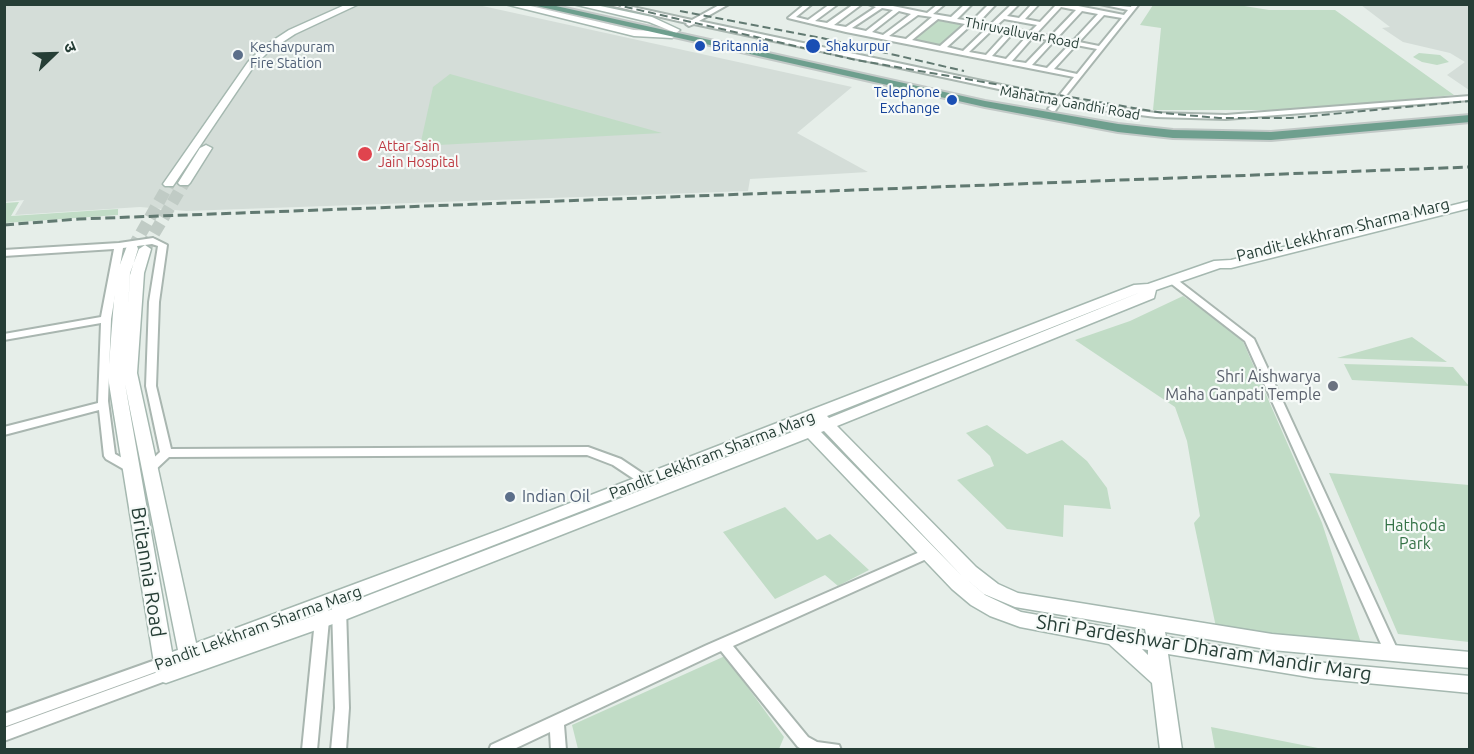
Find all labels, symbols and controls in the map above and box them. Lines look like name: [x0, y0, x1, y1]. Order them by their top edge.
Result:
street label: Thiruvalluvar Road: [963, 14, 1081, 52]
north arrow: [24, 24, 84, 84]
marker: Shakurpur: [804, 37, 822, 55]
place label: Britannia: [712, 38, 769, 54]
place label: Shakurpur: [826, 38, 890, 54]
text: उ: [60, 39, 81, 55]
place label: Keshavpuram Fire Station: [250, 39, 335, 72]
marker: Britannia: [693, 39, 707, 53]
marker: Keshavpuram Fire Station: [231, 48, 245, 62]
street label: Mahatma Gandhi Road: [999, 82, 1141, 124]
place label: Telephone Exchange: [874, 84, 940, 116]
marker: Telephone Exchange: [945, 93, 959, 107]
place label: Attar Sain Jain Hospital: [378, 138, 459, 170]
marker: Attar Sain Jain Hospital: [356, 145, 374, 163]
street label: Pandit Lekkhram Sharma Marg: [1234, 194, 1452, 266]
place label: Shri Aishwarya Maha Ganpati Temple: [1165, 367, 1321, 405]
marker: Shri Aishwarya Maha Ganpati Temple: [1326, 379, 1340, 393]
street label: Pandit Lekkhram Sharma Marg: [606, 407, 818, 503]
place label: Indian Oil: [522, 487, 590, 507]
marker: Indian Oil: [503, 490, 517, 504]
street label: Britannia Road: [126, 505, 170, 639]
park label: Hathoda Park: [1384, 516, 1446, 554]
street label: Pandit Lekkhram Sharma Marg: [152, 582, 364, 674]
street label: Shri Pardeshwar Dharam Mandir Marg: [1035, 610, 1373, 686]

